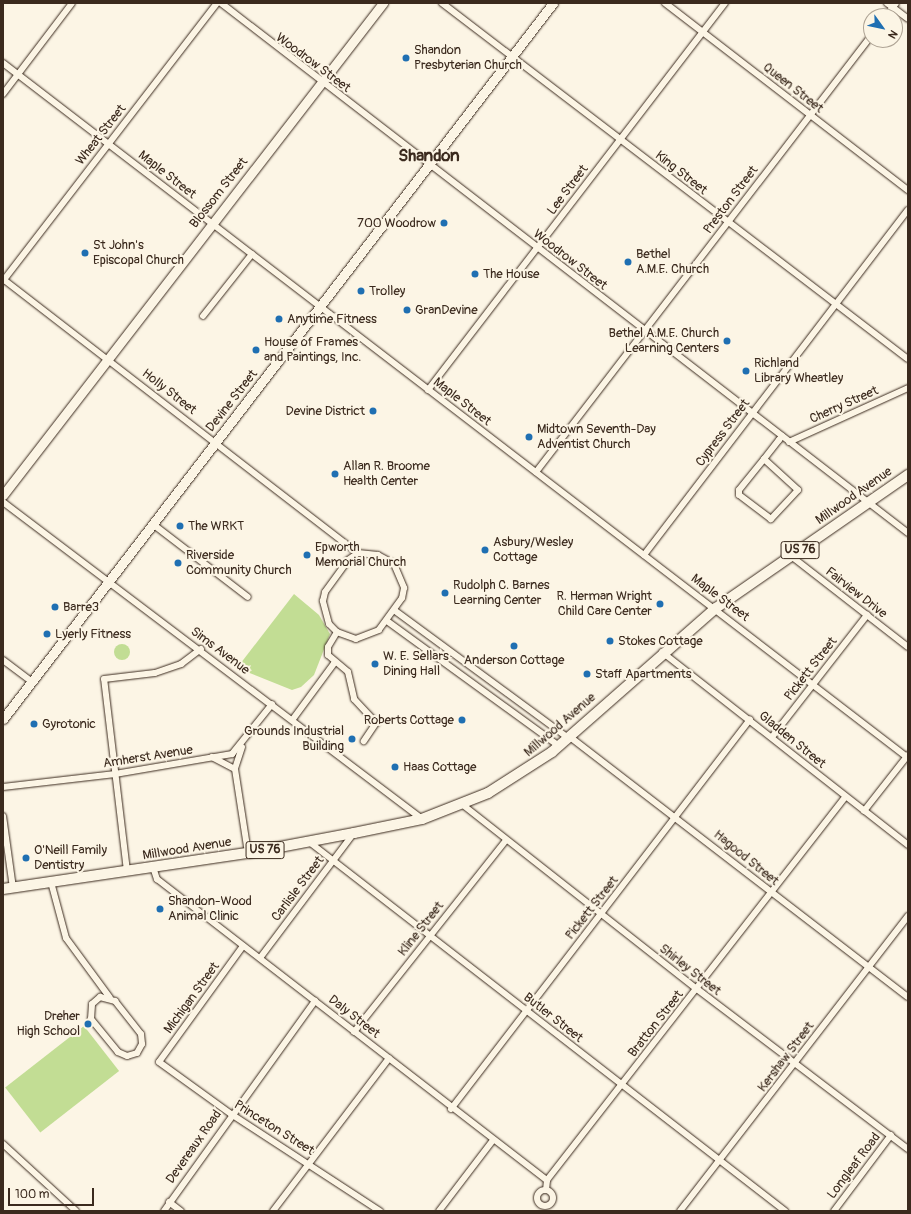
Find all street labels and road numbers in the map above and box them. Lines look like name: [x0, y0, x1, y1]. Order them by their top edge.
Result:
street label: Woodrow Street: [273, 30, 353, 96]
street label: Queen Street: [760, 60, 826, 116]
street label: Wheat Street: [73, 102, 129, 168]
street label: Maple Street: [135, 148, 199, 202]
street label: King Street: [652, 148, 710, 198]
street label: Blossom Street: [187, 155, 251, 231]
street label: Lee Street: [544, 162, 592, 218]
street label: Preston Street: [700, 163, 762, 237]
street label: Woodrow Street: [530, 226, 610, 294]
street label: Holly Street: [139, 366, 199, 418]
street label: Devine Street: [203, 367, 261, 435]
street label: Maple Street: [430, 375, 494, 429]
street label: Cherry Street: [807, 383, 881, 427]
street label: Cypress Street: [693, 396, 753, 470]
street label: Millwood Avenue: [813, 464, 895, 528]
road number: US 76: [780, 540, 820, 560]
street label: Fairview Drive: [822, 564, 890, 622]
street label: Maple Street: [688, 571, 752, 625]
street label: Sims Avenue: [188, 624, 252, 678]
street label: Pickett Street: [781, 634, 841, 704]
street label: Millwood Avenue: [521, 690, 599, 760]
street label: Gladden Street: [755, 708, 829, 772]
street label: Amherst Avenue: [102, 742, 194, 772]
street label: Hagood Street: [710, 827, 782, 889]
street label: Millwood Avenue: [141, 834, 233, 864]
road number: US 76: [245, 840, 285, 860]
street label: Carlisle Street: [268, 853, 328, 925]
street label: Pickett Street: [562, 873, 622, 943]
street label: Kline Street: [395, 899, 447, 959]
street label: Shirley Street: [656, 941, 724, 999]
street label: Michigan Street: [161, 959, 223, 1037]
street label: Bratton Street: [625, 988, 687, 1060]
street label: Butler Street: [520, 990, 586, 1046]
street label: Daly Street: [325, 992, 383, 1042]
street label: Kershaw Street: [755, 1019, 817, 1095]
street label: Princeton Street: [231, 1097, 317, 1159]
street label: Devereaux Road: [163, 1107, 225, 1187]
street label: Longleaf Road: [824, 1130, 884, 1202]

